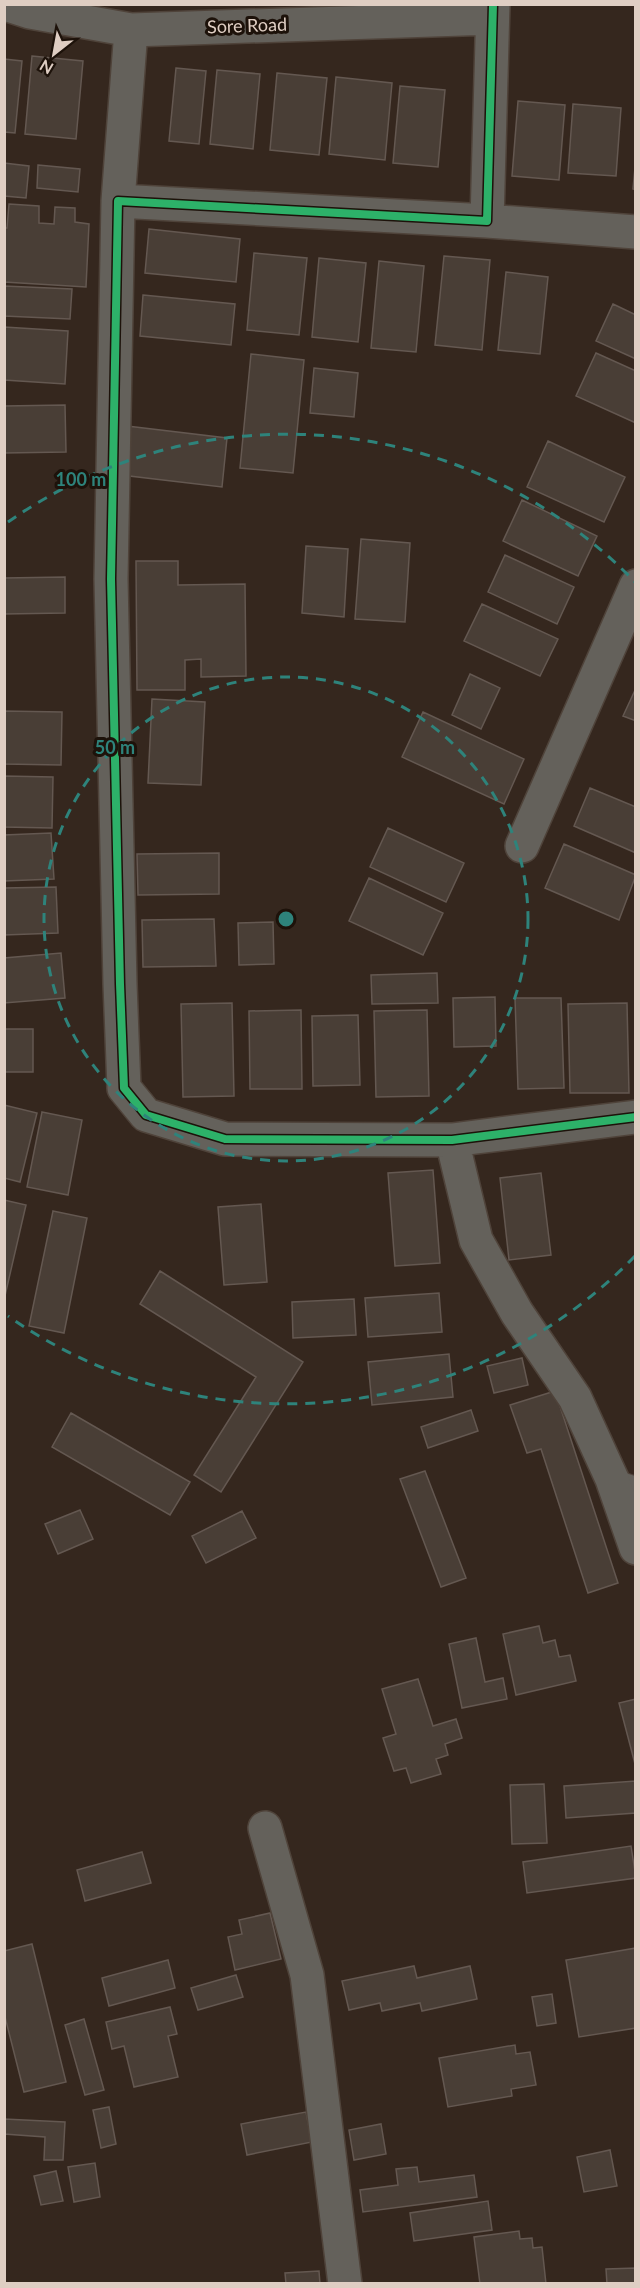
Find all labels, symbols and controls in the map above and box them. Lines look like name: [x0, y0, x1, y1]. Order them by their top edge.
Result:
street label: Sore Road: [207, 13, 287, 37]
north arrow: [24, 24, 84, 84]
text: N: [36, 56, 56, 79]
text: 100 m: [56, 468, 106, 490]
text: 50 m: [95, 736, 135, 758]
centre of rings: [276, 909, 296, 929]

